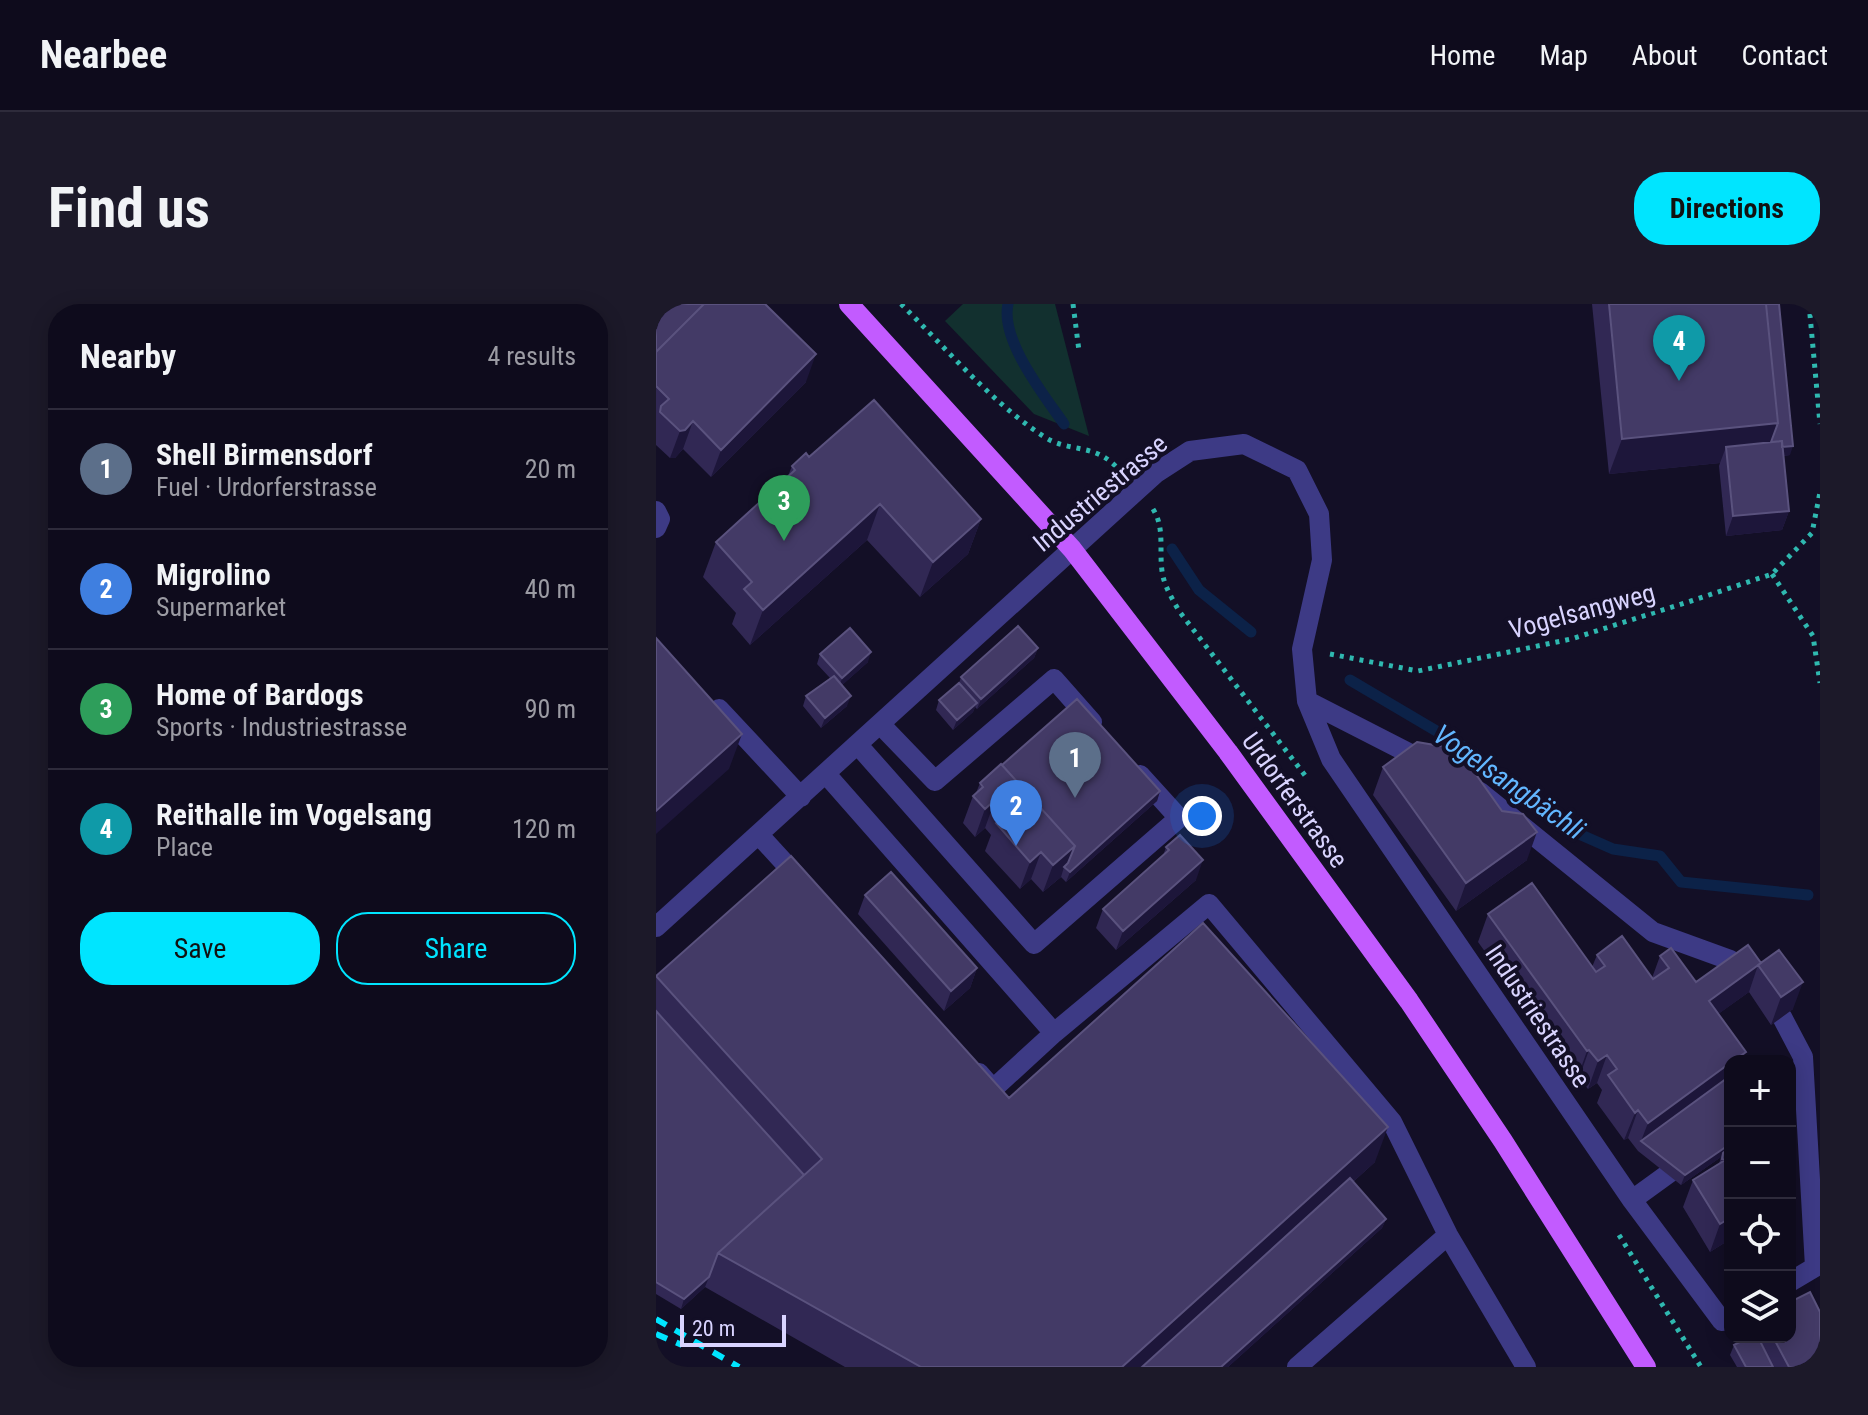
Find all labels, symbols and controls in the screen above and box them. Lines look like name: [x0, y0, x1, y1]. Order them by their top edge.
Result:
text: Nearbee: [40, 33, 167, 77]
text: Home: [1430, 39, 1495, 72]
text: Map: [1539, 39, 1588, 72]
text: About: [1632, 39, 1698, 72]
text: Contact: [1742, 39, 1828, 72]
button: Directions: [1634, 172, 1820, 245]
text: Find us: [48, 175, 210, 241]
pin: 4: [1653, 315, 1705, 381]
text: Nearby: [80, 336, 176, 376]
text: 4 results: [487, 341, 576, 371]
street label: Industriestrasse: [1027, 428, 1173, 558]
text: Shell Birmensdorf: [156, 437, 373, 472]
text: 1: [99, 454, 113, 484]
text: 20 m: [525, 454, 576, 484]
text: Fuel · Urdorferstrasse: [156, 472, 377, 502]
pin: 3: [758, 475, 810, 541]
text: Migrolino: [156, 557, 271, 592]
text: 2: [99, 574, 113, 604]
text: 40 m: [525, 574, 576, 604]
street label: Vogelsangweg: [1506, 577, 1658, 645]
text: Supermarket: [156, 592, 286, 622]
text: Home of Bardogs: [156, 677, 364, 712]
text: 3: [99, 694, 113, 724]
text: 90 m: [525, 694, 576, 724]
text: Sports · Industriestrasse: [156, 712, 407, 742]
water label: Vogelsangbächli: [1427, 718, 1592, 847]
street label: Urdorferstrasse: [1236, 727, 1354, 873]
pin: 1: [1049, 732, 1101, 798]
pin: 2: [990, 780, 1042, 846]
your location: [1182, 796, 1222, 836]
text: Reithalle im Vogelsang: [156, 797, 432, 832]
text: 4: [99, 814, 113, 844]
text: 120 m: [512, 814, 576, 844]
text: Place: [156, 832, 213, 862]
button: Save: [80, 912, 320, 985]
button: Share: [336, 912, 576, 985]
street label: Industriestrasse: [1479, 939, 1597, 1093]
map controls: [1724, 1055, 1796, 1343]
button: +: [1724, 1055, 1796, 1127]
button: −: [1724, 1127, 1796, 1199]
button: locate: [1724, 1199, 1796, 1271]
button: layers: [1724, 1271, 1796, 1343]
scale bar: [680, 1311, 786, 1347]
text: 20 m: [692, 1316, 735, 1341]

